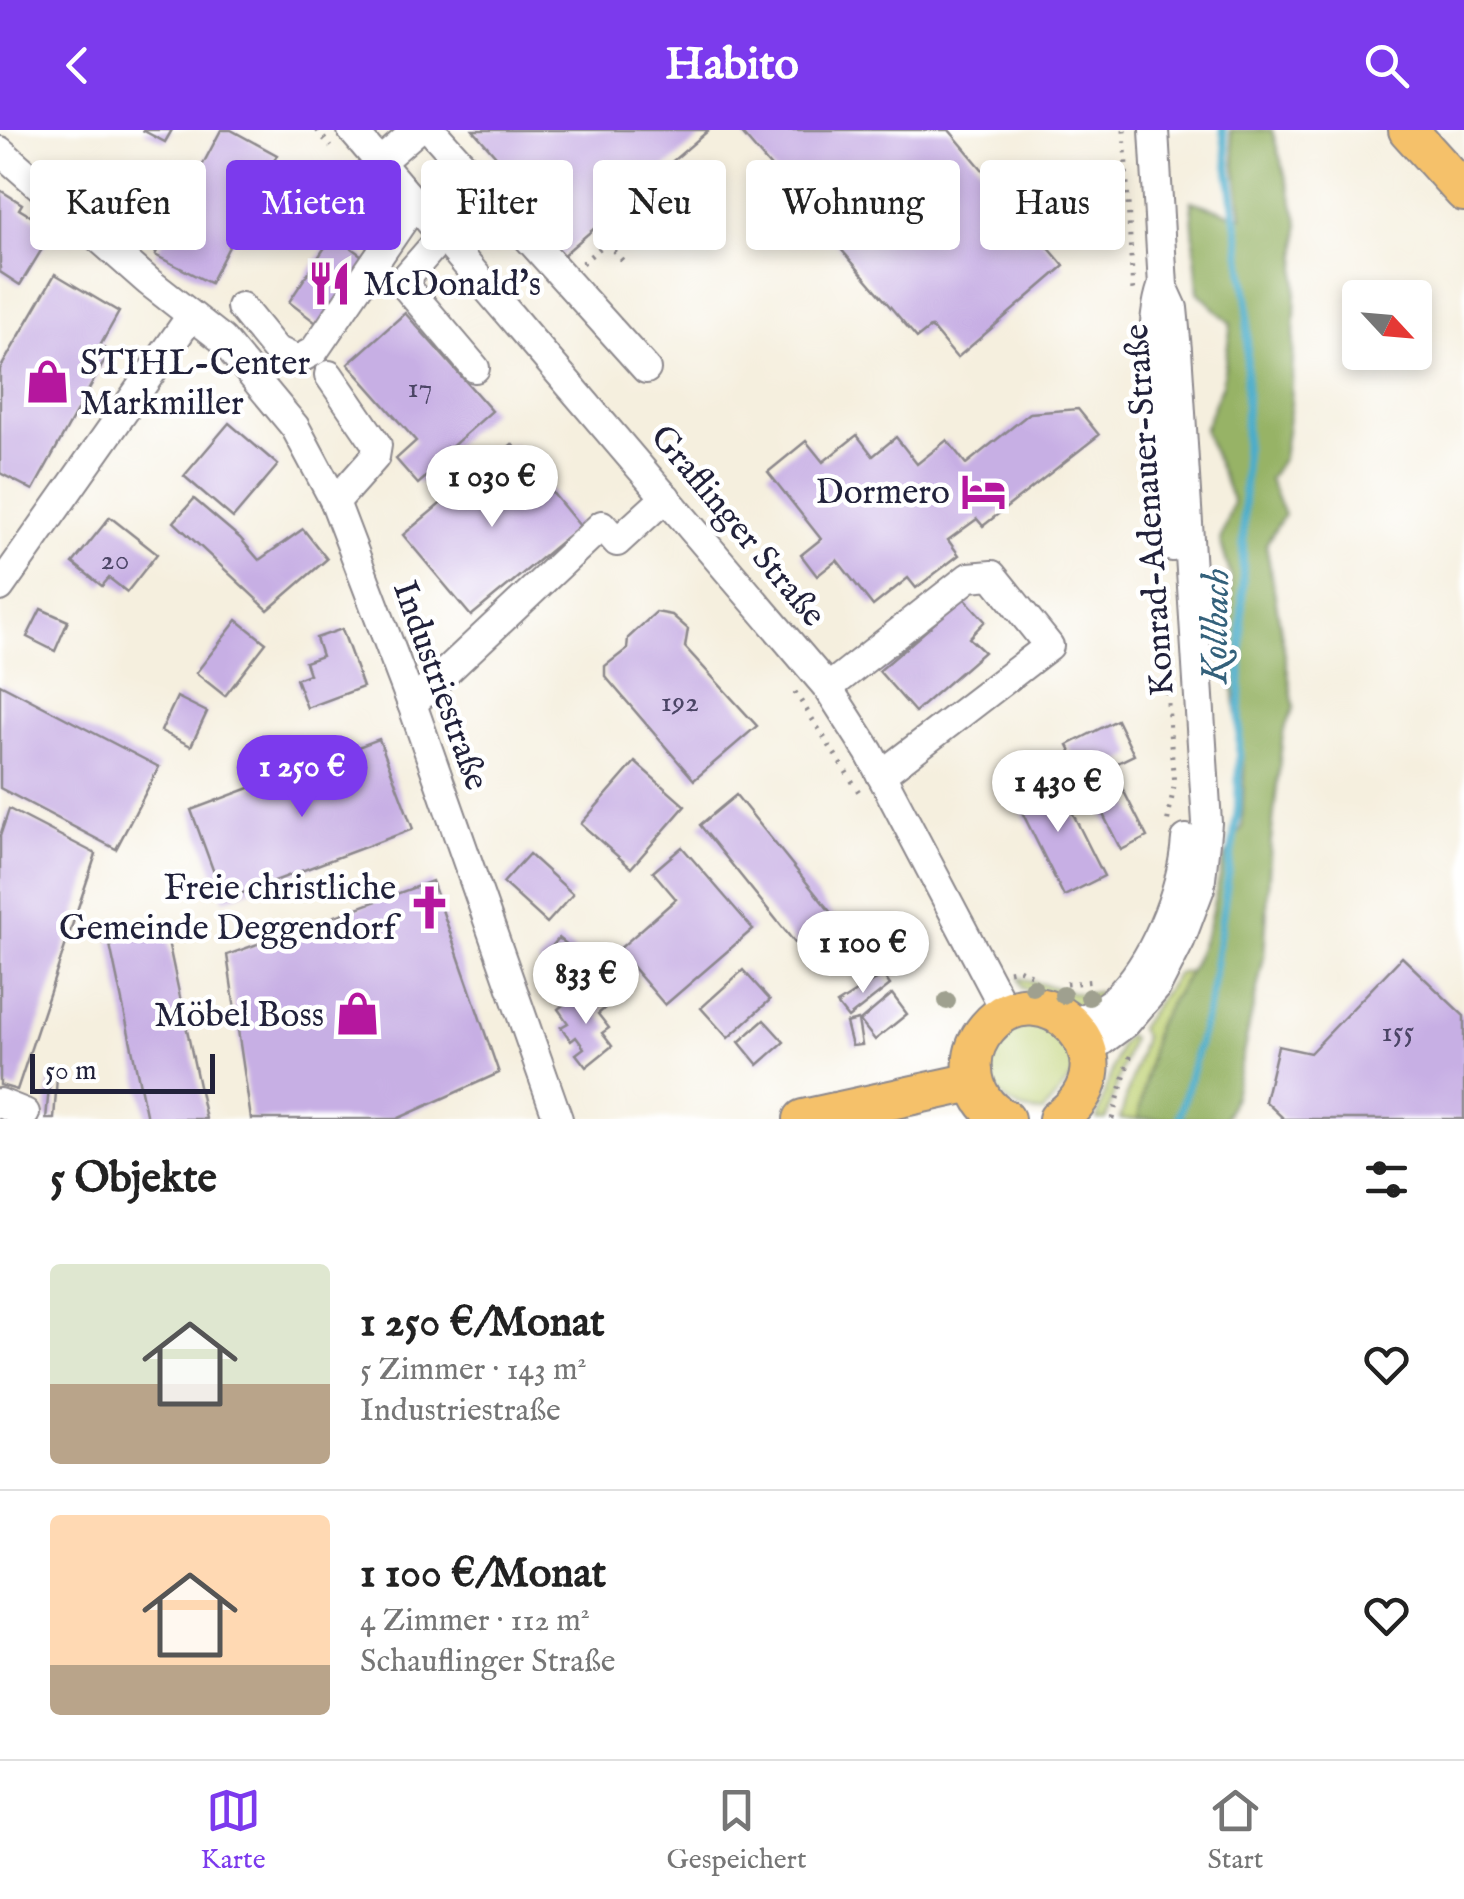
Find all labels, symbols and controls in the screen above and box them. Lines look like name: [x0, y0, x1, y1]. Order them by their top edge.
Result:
text: Habito: [665, 37, 799, 94]
icon: back: [50, 38, 105, 93]
icon: search: [1359, 38, 1414, 93]
chip: Kaufen: [30, 160, 206, 250]
chip: Mieten: [226, 160, 401, 250]
chip: Filter: [421, 160, 573, 250]
chip: Neu: [593, 160, 726, 250]
chip: Wohnung: [746, 160, 960, 250]
chip: Haus: [980, 160, 1125, 250]
restaurant icon: McDonald's: [306, 259, 354, 307]
place label: McDonald's: [363, 263, 541, 308]
north arrow: [1342, 280, 1432, 370]
map controls: [1342, 280, 1432, 370]
street label: Konrad-Adenauer-Straße: [1115, 322, 1186, 697]
place label: STIHL-Center Markmiller: [80, 342, 310, 427]
shop icon: STIHL-Center Markmiller: [23, 358, 71, 406]
house number: 17: [407, 370, 433, 408]
street label: Graflinger Straße: [639, 416, 835, 637]
pin: 1 030 €: [400, 445, 584, 530]
text: 1 030 €: [448, 457, 536, 498]
hotel icon: Dormero: [959, 467, 1007, 515]
place label: Dormero: [816, 471, 950, 516]
house number: 20: [101, 542, 129, 580]
water label: Kollbach: [1192, 568, 1242, 686]
street label: Industriestraße: [381, 575, 498, 797]
house number: 192: [661, 684, 699, 722]
pin: 1 250 €: [210, 735, 394, 820]
text: 1 250 €: [259, 747, 345, 788]
pin: 1 430 €: [966, 750, 1150, 835]
text: 1 430 €: [1014, 762, 1102, 803]
place label: Freie christliche Gemeinde Deggendorf: [59, 867, 401, 952]
church icon: Freie christliche Gemeinde Deggendorf: [405, 883, 453, 931]
pin: 1 100 €: [771, 911, 955, 996]
text: 1 100 €: [819, 923, 907, 964]
pin: 833 €: [516, 942, 656, 1027]
text: 833 €: [555, 954, 617, 995]
shop icon: Möbel Boss: [333, 990, 381, 1038]
place label: Möbel Boss: [154, 994, 324, 1039]
house number: 155: [1382, 1014, 1415, 1052]
scale bar: [30, 1049, 215, 1094]
text: 50 m: [45, 1054, 97, 1089]
icon: filters: [1359, 1152, 1414, 1207]
text: 5 Objekte: [50, 1153, 217, 1206]
text: 1 250 €/Monat: [360, 1297, 605, 1350]
icon: home: [130, 1304, 250, 1424]
icon: heart: [1359, 1337, 1414, 1392]
text: 5 Zimmer · 143 m²: [360, 1350, 587, 1391]
text: Industriestraße: [360, 1391, 561, 1432]
text: 1 100 €/Monat: [360, 1548, 606, 1601]
icon: home: [130, 1555, 250, 1675]
icon: heart: [1359, 1588, 1414, 1643]
text: 4 Zimmer · 112 m²: [360, 1601, 590, 1642]
text: Schauflinger Straße: [360, 1642, 615, 1683]
tab: Karte: [200, 1783, 266, 1878]
tab: Gespeichert: [667, 1783, 807, 1878]
tab: Start: [1208, 1783, 1263, 1878]

